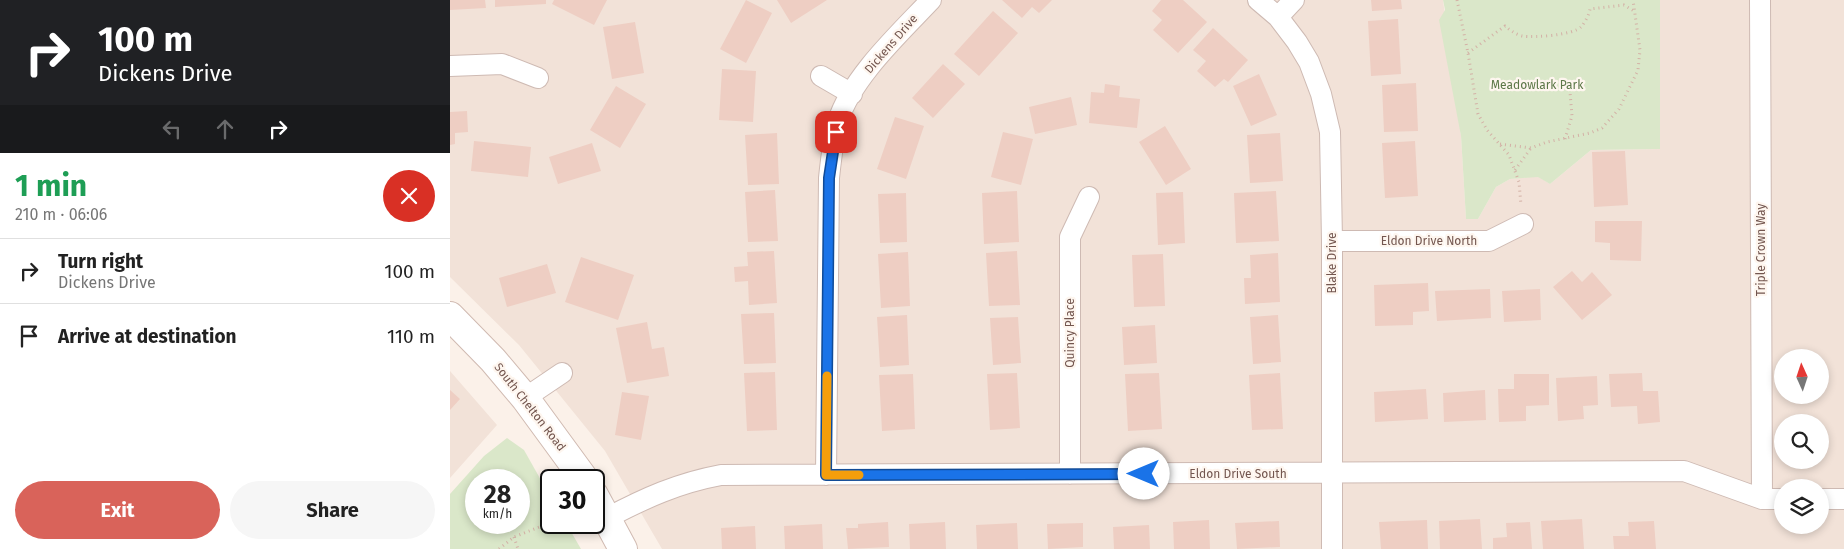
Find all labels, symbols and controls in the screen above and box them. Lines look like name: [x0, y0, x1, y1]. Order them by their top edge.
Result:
street label: Dickens Drive: [862, 12, 920, 76]
text: 100 m: [98, 18, 193, 60]
icon: right: [15, 20, 80, 85]
text: Dickens Drive: [98, 60, 233, 87]
park label: Meadowlark Park: [1491, 78, 1584, 92]
pin: [815, 111, 857, 153]
icon: left: [158, 115, 186, 143]
icon: ahead: [211, 115, 239, 143]
icon: right: [264, 115, 292, 143]
icon: arrive: [822, 118, 850, 146]
text: 1 min: [15, 168, 87, 204]
button: close: [383, 170, 435, 222]
street label: Triple Crown Way: [1754, 204, 1768, 296]
text: 210 m · 06:06: [15, 205, 107, 224]
street label: Blake Drive: [1325, 232, 1339, 294]
street label: Eldon Drive North: [1381, 234, 1477, 248]
text: Turn right: [58, 250, 143, 273]
icon: right: [15, 257, 43, 285]
text: 100 m: [384, 260, 435, 283]
text: Dickens Drive: [58, 273, 156, 292]
street label: Quincy Place: [1063, 298, 1077, 368]
icon: arrive: [15, 322, 43, 350]
text: Arrive at destination: [58, 325, 237, 348]
text: 110 m: [387, 325, 435, 348]
north arrow: [1774, 349, 1829, 404]
map controls: [1774, 349, 1829, 534]
street label: South Chelton Road: [491, 360, 569, 454]
button: search: [1774, 414, 1829, 469]
position arrow: [1117, 447, 1169, 499]
street label: Eldon Drive South: [1189, 467, 1287, 481]
speed limit sign: 30: [540, 469, 605, 534]
button: layers: [1774, 479, 1829, 534]
text: 28: [484, 480, 511, 510]
button: Exit: [15, 481, 220, 539]
button: Share: [230, 481, 435, 539]
text: km/h: [483, 507, 512, 521]

